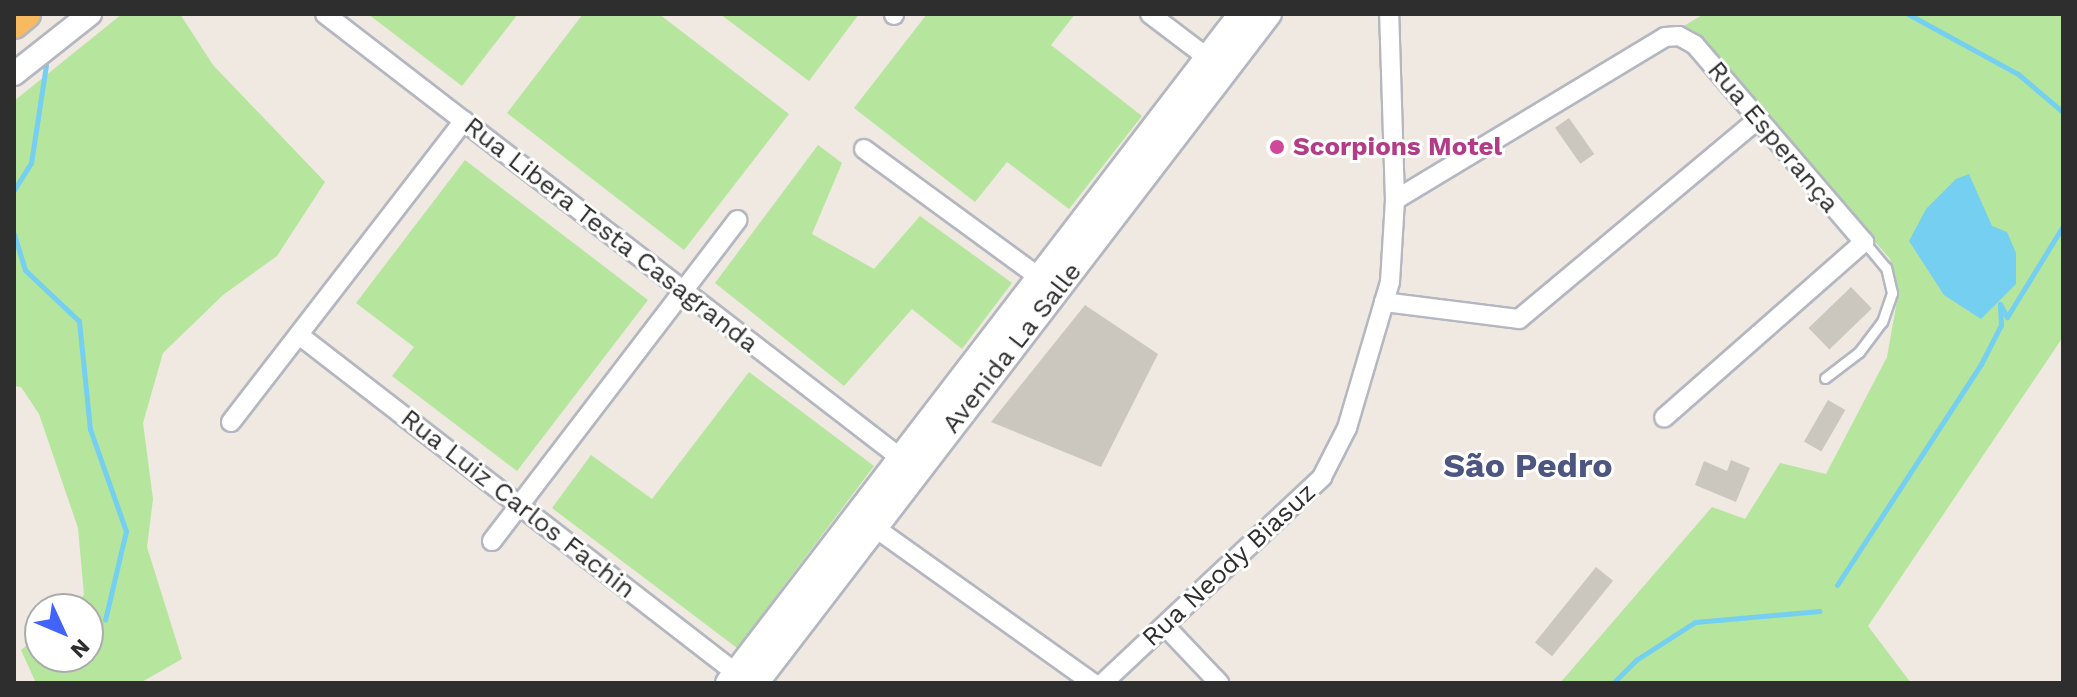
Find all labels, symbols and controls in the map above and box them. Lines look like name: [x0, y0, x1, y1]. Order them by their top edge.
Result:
street label: Rua Esperança: [1700, 55, 1846, 219]
street label: Rua Libera Testa Casagranda: [457, 110, 765, 360]
place label: Scorpions Motel: [1293, 131, 1502, 163]
marker: Scorpions Motel: [1268, 138, 1286, 156]
street label: Avenida La Salle: [935, 256, 1089, 440]
street label: Rua Luiz Carlos Fachin: [394, 402, 642, 606]
district label: São Pedro: [1443, 446, 1613, 486]
street label: Rua Neody Biasuz: [1135, 476, 1323, 654]
north arrow: [24, 593, 104, 673]
text: N: [66, 634, 95, 663]

